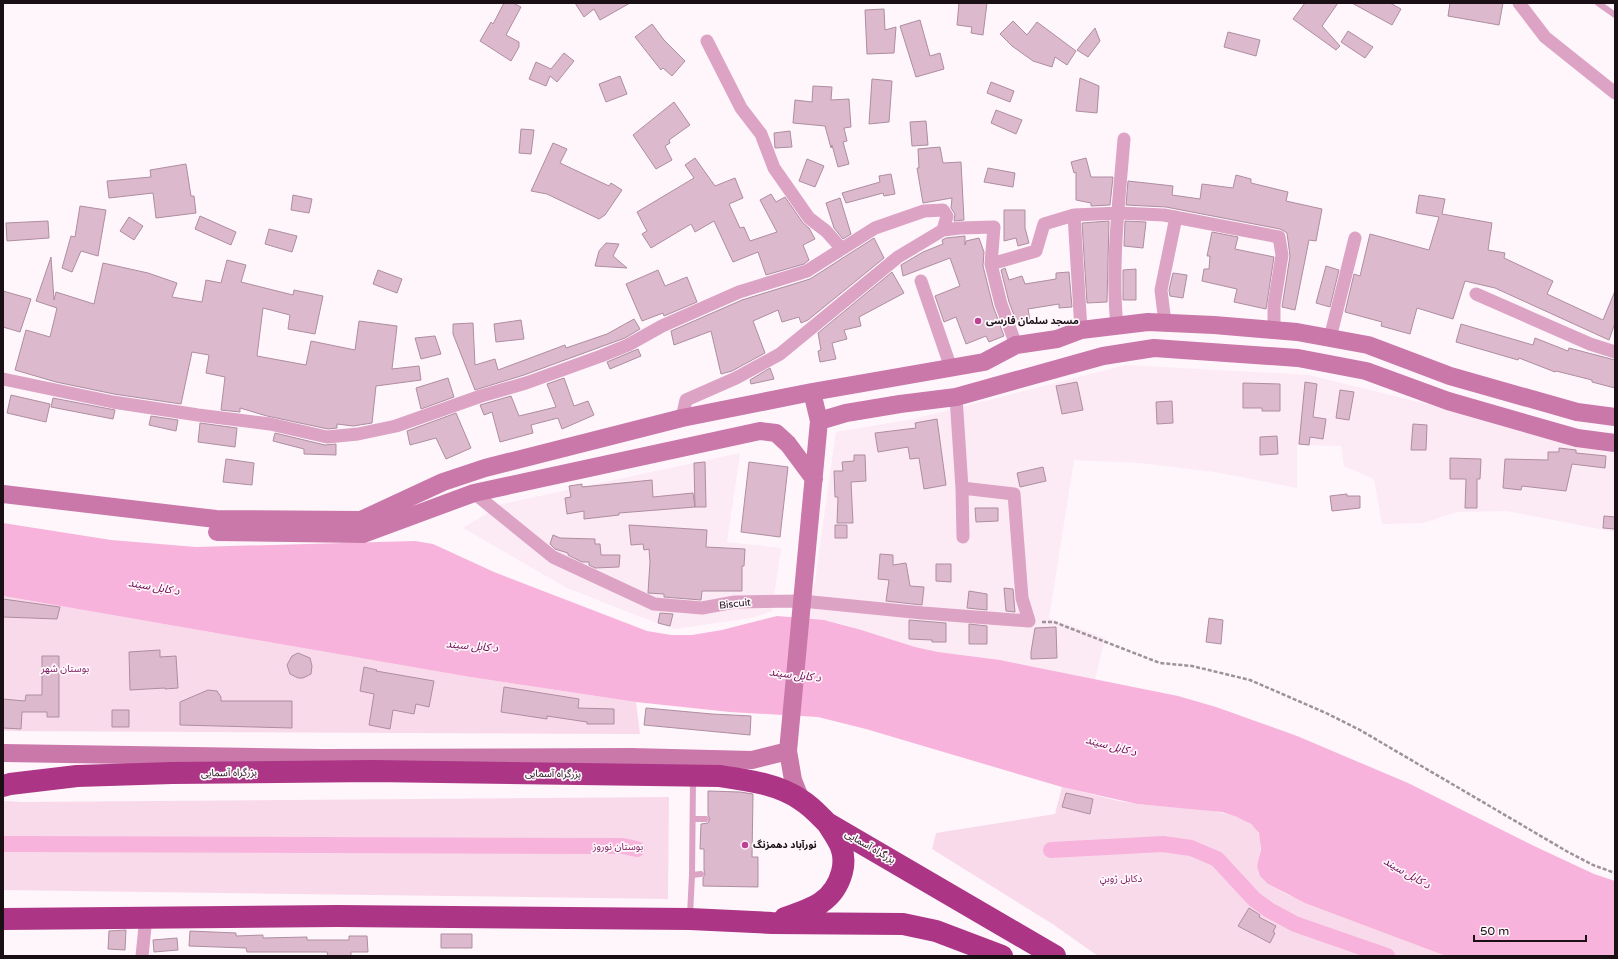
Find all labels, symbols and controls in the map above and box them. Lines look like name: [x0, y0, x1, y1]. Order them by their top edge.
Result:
place label: مسجد سلمان فارسی: [986, 315, 1079, 327]
marker: مسجد سلمان فارسی: [973, 316, 983, 326]
water label: د کابل سيند: [127, 576, 181, 598]
street label: Biscuit: [719, 596, 752, 612]
water label: د کابل سيند: [446, 637, 499, 655]
park label: بوستان شهر: [40, 663, 89, 675]
water label: د کابل سيند: [768, 665, 822, 685]
water label: د کابل سيند: [1084, 733, 1139, 759]
street label: بزرگراه آسمایی: [201, 767, 257, 779]
street label: بزرگراه آسمایی: [525, 768, 581, 780]
street label: بزرگراه آسمایی: [843, 828, 898, 866]
place label: نورآباد دهمزنگ: [753, 839, 817, 851]
marker: نورآباد دهمزنگ: [740, 840, 750, 850]
park label: بوستان نوروز: [592, 841, 644, 853]
water label: د کابل سيند: [1381, 854, 1433, 892]
park label: دکابل ژوبڼ: [1100, 873, 1142, 886]
scale bar: [1474, 917, 1586, 943]
text: 50 m: [1480, 924, 1509, 938]

